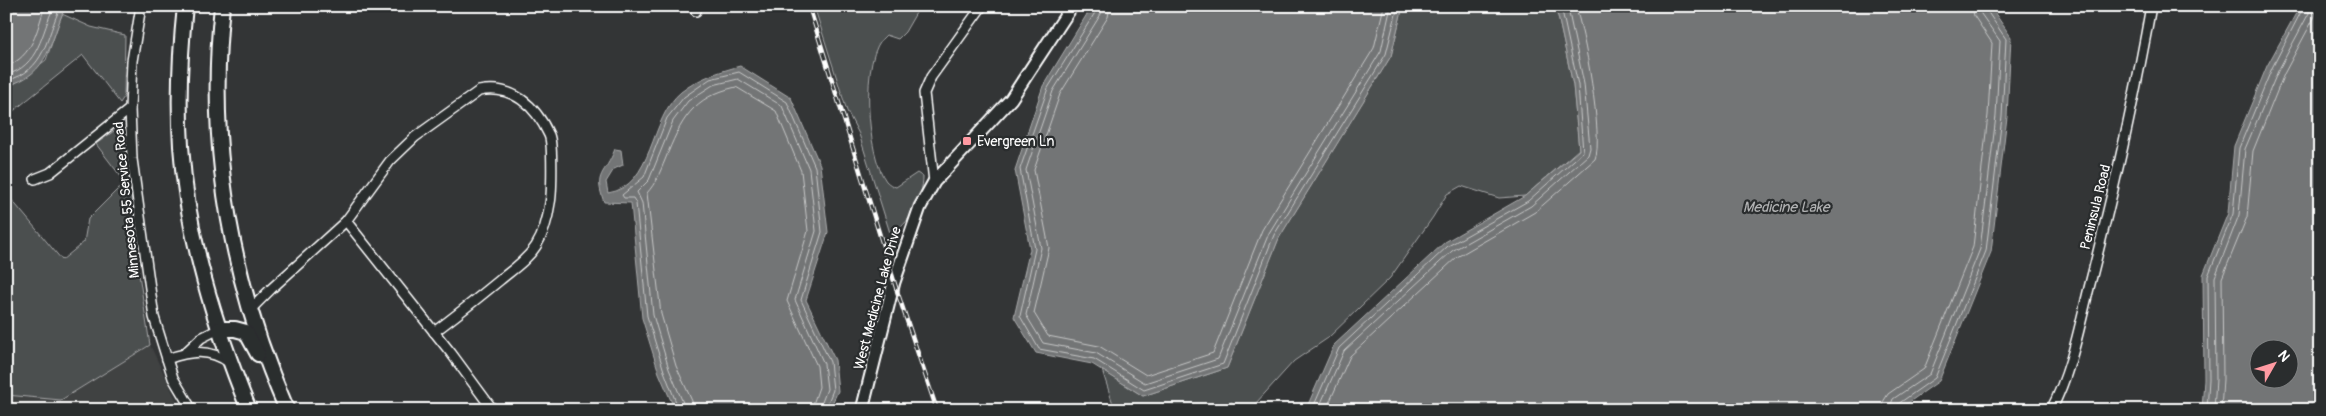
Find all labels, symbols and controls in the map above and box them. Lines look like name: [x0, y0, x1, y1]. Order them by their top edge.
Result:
street label: Minnesota 55 Service Road: [110, 121, 143, 279]
place label: Evergreen Ln: [977, 133, 1055, 150]
marker: Evergreen Ln: [961, 135, 973, 147]
street label: Peninsula Road: [2077, 163, 2114, 251]
water label: Medicine Lake: [1743, 198, 1831, 217]
street label: West Medicine Lake Drive: [850, 225, 905, 372]
north arrow: [2248, 338, 2298, 388]
text: N: [2274, 347, 2293, 365]

